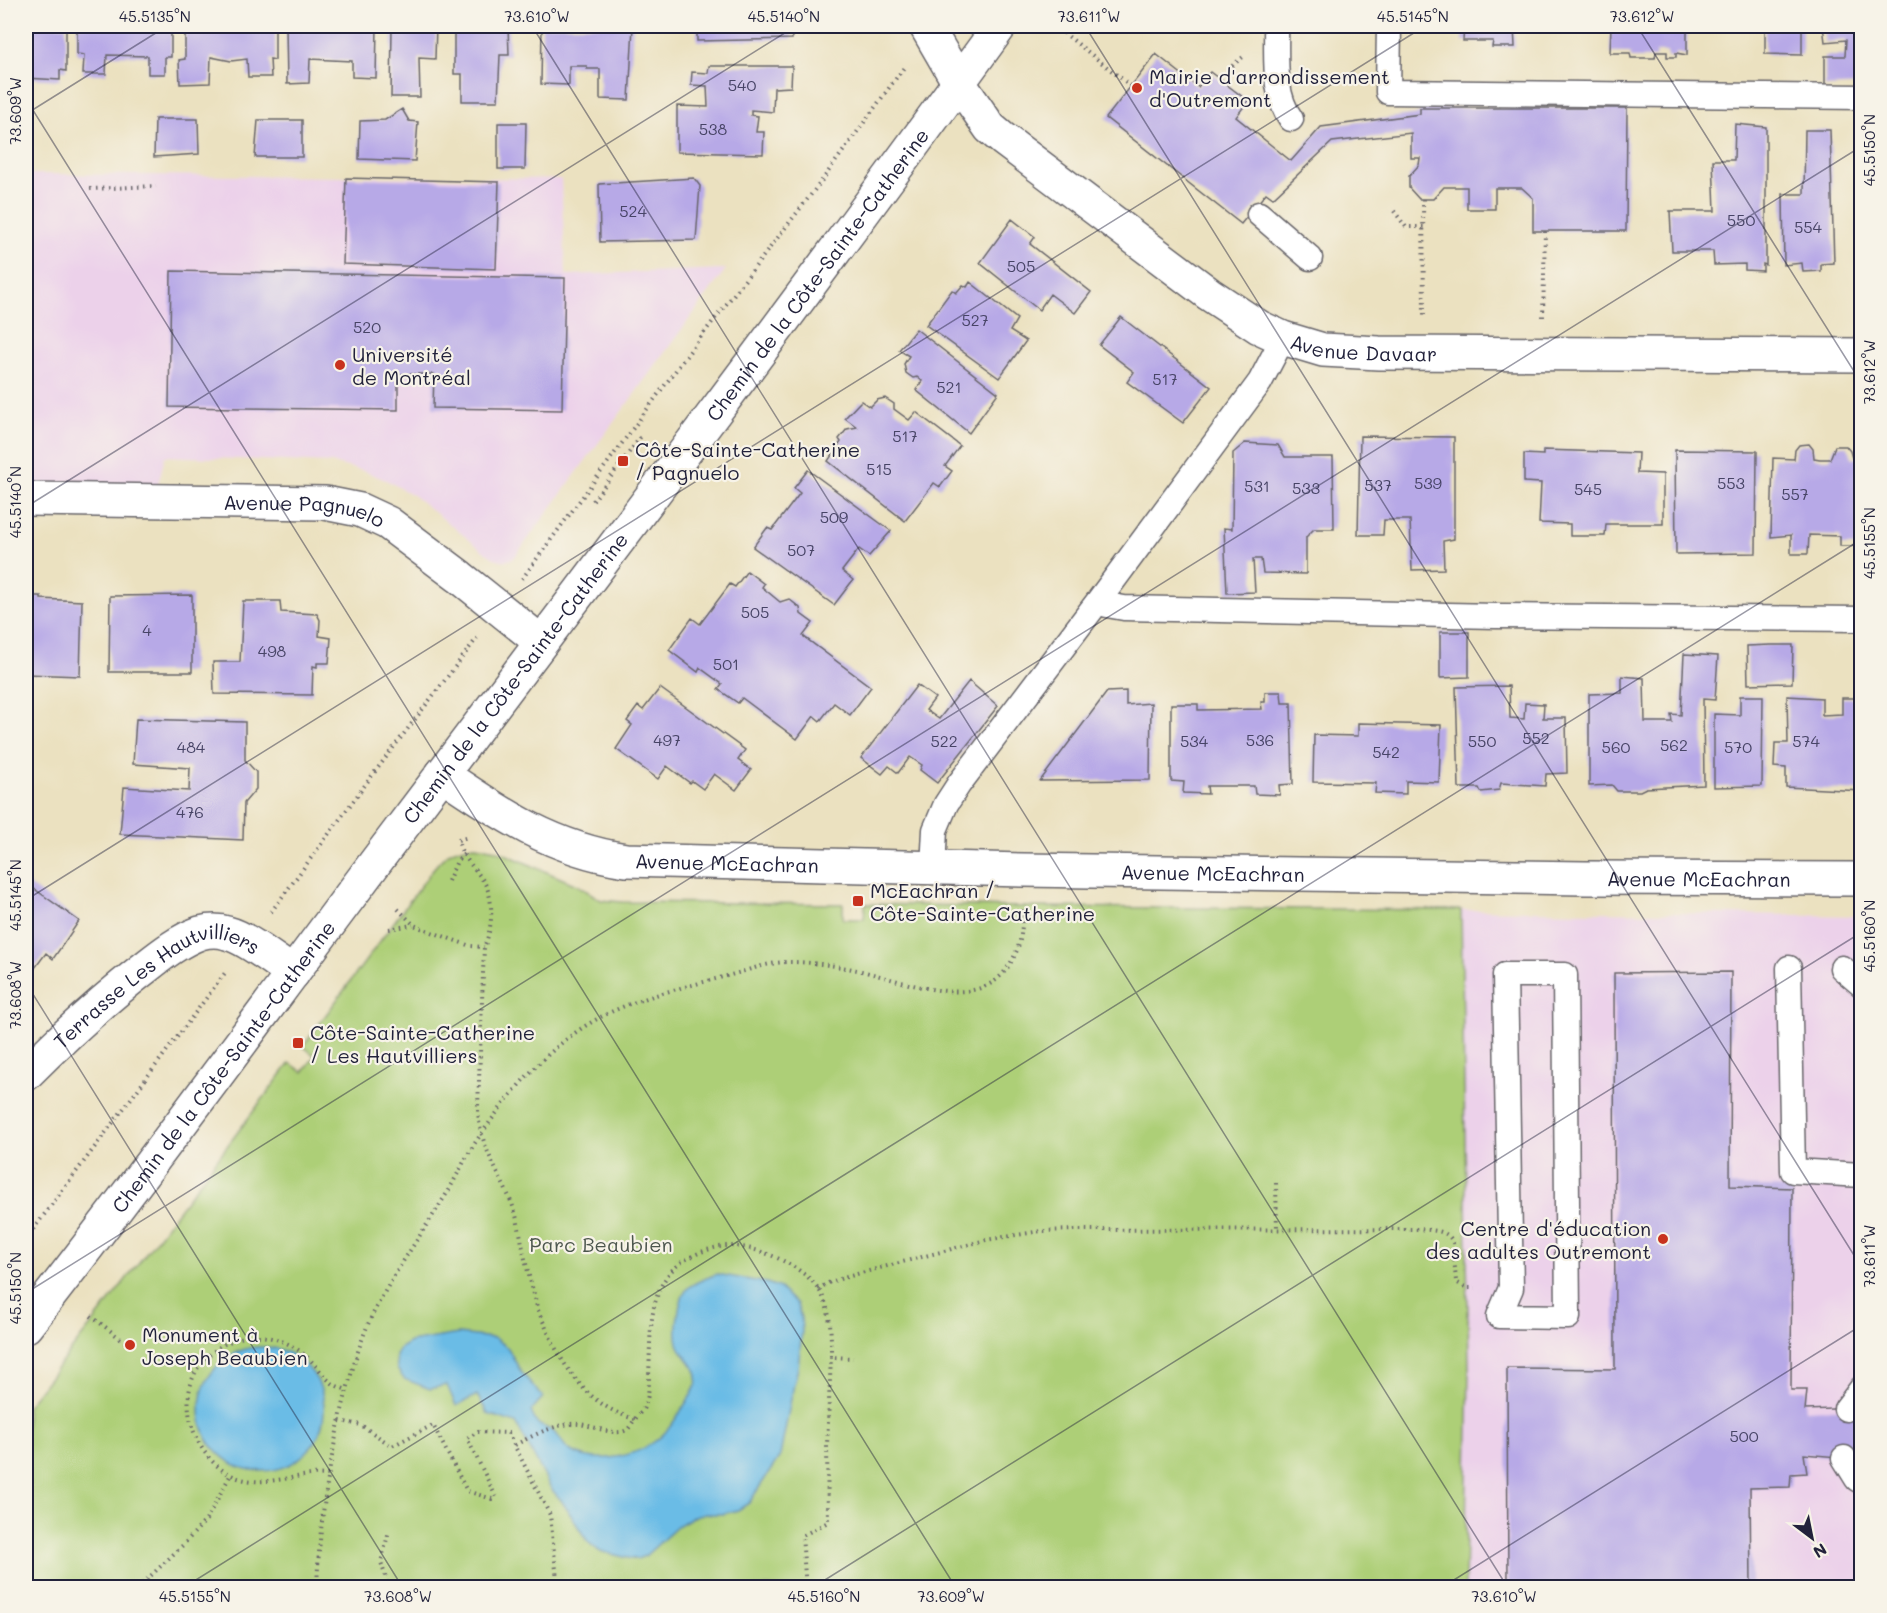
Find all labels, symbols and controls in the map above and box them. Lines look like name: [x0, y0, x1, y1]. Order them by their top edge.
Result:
text: 45.5135°N: [119, 6, 191, 26]
text: 73.610°W: [504, 6, 570, 26]
text: 45.5140°N: [748, 6, 820, 26]
text: 73.611°W: [1058, 6, 1121, 26]
text: 45.5145°N: [1377, 6, 1449, 26]
text: 73.612°W: [1610, 6, 1674, 26]
place label: Mairie d'arrondissement d'Outremont: [1149, 63, 1390, 112]
house number: 540: [728, 74, 756, 95]
text: 73.609°W: [5, 77, 25, 145]
marker: Mairie d'arrondissement d'Outremont: [1130, 81, 1144, 95]
text: 45.5150°N: [1859, 114, 1879, 186]
house number: 538: [699, 118, 728, 139]
street label: Chemin de la Côte-Sainte-Catherine: [700, 123, 934, 426]
house number: 524: [619, 200, 647, 221]
house number: 550: [1727, 209, 1755, 230]
house number: 554: [1794, 216, 1823, 237]
house number: 505: [1007, 255, 1035, 276]
house number: 527: [961, 309, 989, 330]
house number: 520: [353, 316, 381, 337]
street label: Avenue Davaar: [1287, 328, 1437, 366]
text: 73.612°W: [1859, 340, 1879, 404]
place label: Université de Montréal: [352, 341, 471, 390]
marker: Université de Montréal: [333, 358, 347, 372]
house number: 517: [1152, 368, 1178, 389]
house number: 521: [936, 376, 962, 397]
house number: 517: [892, 425, 918, 446]
place label: Côte-Sainte-Catherine / Pagnuelo: [635, 436, 860, 485]
marker: Côte-Sainte-Catherine / Pagnuelo: [616, 454, 630, 468]
house number: 515: [866, 458, 892, 479]
text: 45.5140°N: [5, 466, 25, 538]
house number: 539: [1414, 472, 1442, 493]
house number: 553: [1717, 472, 1745, 493]
house number: 537: [1364, 474, 1392, 495]
house number: 531: [1244, 475, 1270, 496]
house number: 533: [1292, 477, 1320, 498]
house number: 545: [1574, 478, 1602, 499]
house number: 557: [1781, 483, 1809, 504]
street label: Avenue Pagnuelo: [223, 489, 389, 533]
house number: 509: [820, 506, 848, 527]
text: 45.5155°N: [1859, 507, 1879, 579]
street label: Chemin de la Côte-Sainte-Catherine: [397, 527, 633, 828]
house number: 507: [787, 539, 815, 560]
house number: 505: [741, 601, 769, 622]
house number: 4: [142, 619, 152, 640]
house number: 498: [258, 640, 287, 661]
house number: 501: [713, 653, 739, 674]
house number: 552: [1522, 727, 1550, 748]
house number: 497: [653, 729, 681, 750]
house number: 536: [1246, 729, 1274, 750]
house number: 522: [930, 730, 958, 751]
house number: 534: [1180, 730, 1209, 751]
house number: 550: [1468, 730, 1496, 751]
house number: 574: [1792, 730, 1820, 751]
house number: 562: [1660, 734, 1688, 755]
house number: 484: [177, 736, 206, 757]
house number: 560: [1602, 736, 1631, 757]
house number: 570: [1724, 736, 1752, 757]
house number: 542: [1372, 741, 1400, 762]
house number: 476: [176, 801, 204, 822]
street label: Avenue McEachran: [635, 847, 819, 878]
street label: Avenue McEachran: [1121, 858, 1305, 887]
text: 45.5145°N: [5, 859, 25, 931]
street label: Avenue McEachran: [1607, 865, 1791, 892]
place label: McEachran / Côte-Sainte-Catherine: [870, 877, 1095, 926]
marker: McEachran / Côte-Sainte-Catherine: [851, 894, 865, 908]
text: 45.5160°N: [1859, 900, 1879, 972]
street label: Chemin de la Côte-Sainte-Catherine: [106, 915, 341, 1218]
street label: Terrasse Les Hautvilliers: [47, 918, 265, 1054]
text: 73.608°W: [5, 961, 25, 1029]
place label: Côte-Sainte-Catherine / Les Hautvilliers: [310, 1019, 535, 1068]
marker: Côte-Sainte-Catherine / Les Hautvilliers: [291, 1036, 305, 1050]
place label: Centre d'éducation des adultes Outremont: [1426, 1215, 1651, 1264]
text: 73.611°W: [1859, 1225, 1879, 1288]
park label: Parc Beaubien: [529, 1231, 673, 1257]
marker: Centre d'éducation des adultes Outremont: [1656, 1232, 1670, 1246]
text: 45.5150°N: [5, 1252, 25, 1324]
place label: Monument à Joseph Beaubien: [142, 1321, 307, 1370]
marker: Monument à Joseph Beaubien: [123, 1338, 137, 1352]
house number: 500: [1729, 1425, 1759, 1446]
north arrow: [1782, 1508, 1842, 1568]
text: N: [1809, 1539, 1831, 1563]
text: 45.5155°N: [159, 1586, 231, 1606]
text: 73.608°W: [364, 1586, 432, 1606]
text: 45.5160°N: [788, 1586, 860, 1606]
text: 73.609°W: [917, 1586, 985, 1606]
text: 73.610°W: [1471, 1586, 1537, 1606]

